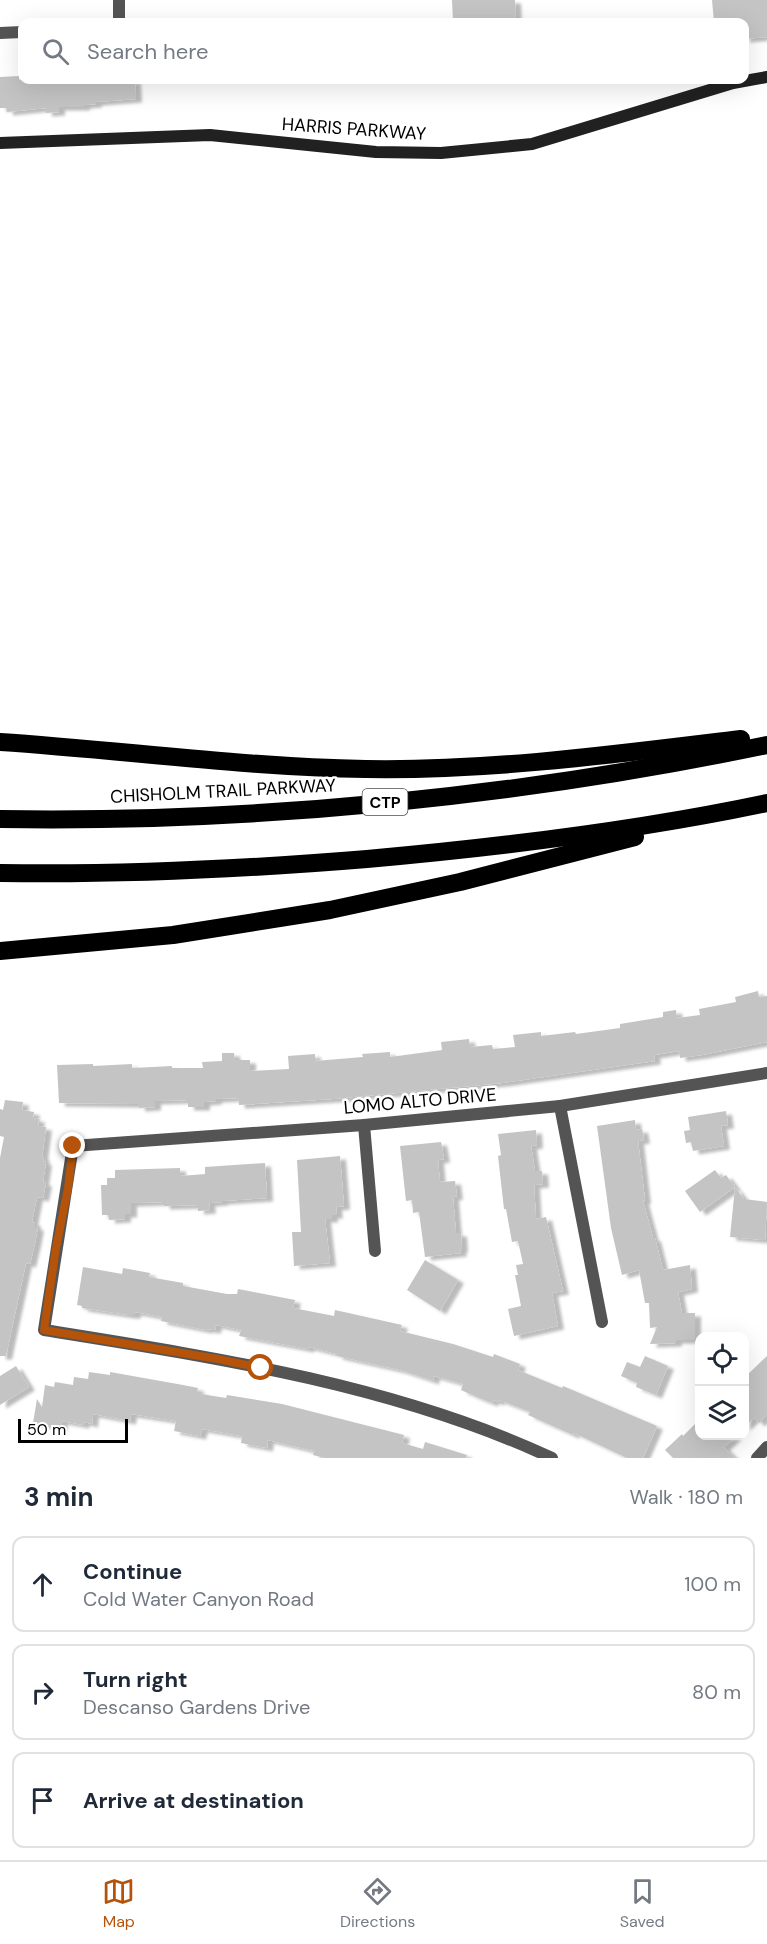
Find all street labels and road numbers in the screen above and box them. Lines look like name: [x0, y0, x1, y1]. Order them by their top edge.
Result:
street label: HARRIS PARKWAY: [281, 112, 427, 146]
street label: CHISHOLM TRAIL PARKWAY: [110, 773, 337, 809]
road number: CTP: [362, 789, 408, 815]
street label: LOMO ALTO DRIVE: [343, 1082, 497, 1120]

